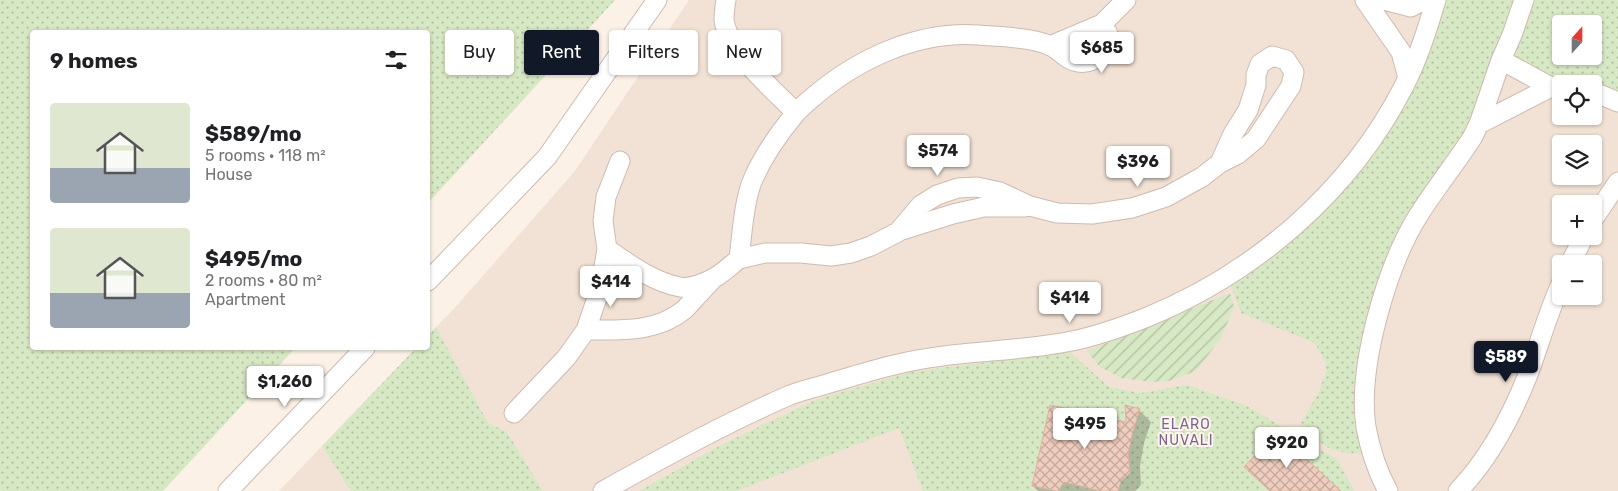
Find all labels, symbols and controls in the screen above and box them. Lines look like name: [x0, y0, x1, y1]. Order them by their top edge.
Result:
north arrow: [1552, 15, 1602, 65]
map controls: [1552, 15, 1602, 305]
chip: Buy: [445, 30, 514, 75]
chip: Rent: [524, 30, 599, 75]
chip: Filters: [609, 30, 698, 75]
chip: New: [708, 30, 781, 75]
pin: $685: [1072, 32, 1132, 74]
text: $685: [1081, 38, 1123, 57]
icon: filters: [382, 46, 410, 74]
text: 9 homes: [50, 48, 138, 73]
button: locate: [1552, 75, 1602, 125]
text: $589/mo: [205, 121, 301, 146]
icon: home: [90, 123, 150, 183]
pin: $574: [908, 134, 968, 177]
button: layers: [1552, 135, 1602, 185]
text: $574: [918, 141, 958, 160]
text: 5 rooms · 118 m²: [205, 146, 326, 165]
pin: $396: [1108, 146, 1168, 188]
text: $396: [1117, 152, 1159, 171]
text: House: [205, 165, 252, 184]
button: +: [1552, 195, 1602, 245]
text: $495/mo: [205, 246, 302, 271]
icon: home: [90, 248, 150, 308]
button: −: [1552, 255, 1602, 305]
pin: $414: [581, 266, 641, 308]
text: 2 rooms · 80 m²: [205, 271, 322, 290]
text: $414: [591, 272, 631, 291]
pin: $414: [1040, 282, 1100, 324]
text: $414: [1050, 288, 1090, 307]
text: Apartment: [205, 290, 285, 309]
pin: $589: [1476, 340, 1536, 383]
text: $589: [1485, 347, 1527, 366]
pin: $1,260: [244, 366, 326, 408]
text: $1,260: [258, 372, 312, 391]
pin: $495: [1055, 408, 1115, 450]
text: $495: [1064, 414, 1106, 433]
district label: ELARO NUVALI: [1158, 416, 1214, 449]
pin: $920: [1257, 426, 1317, 469]
text: $920: [1266, 433, 1308, 452]

